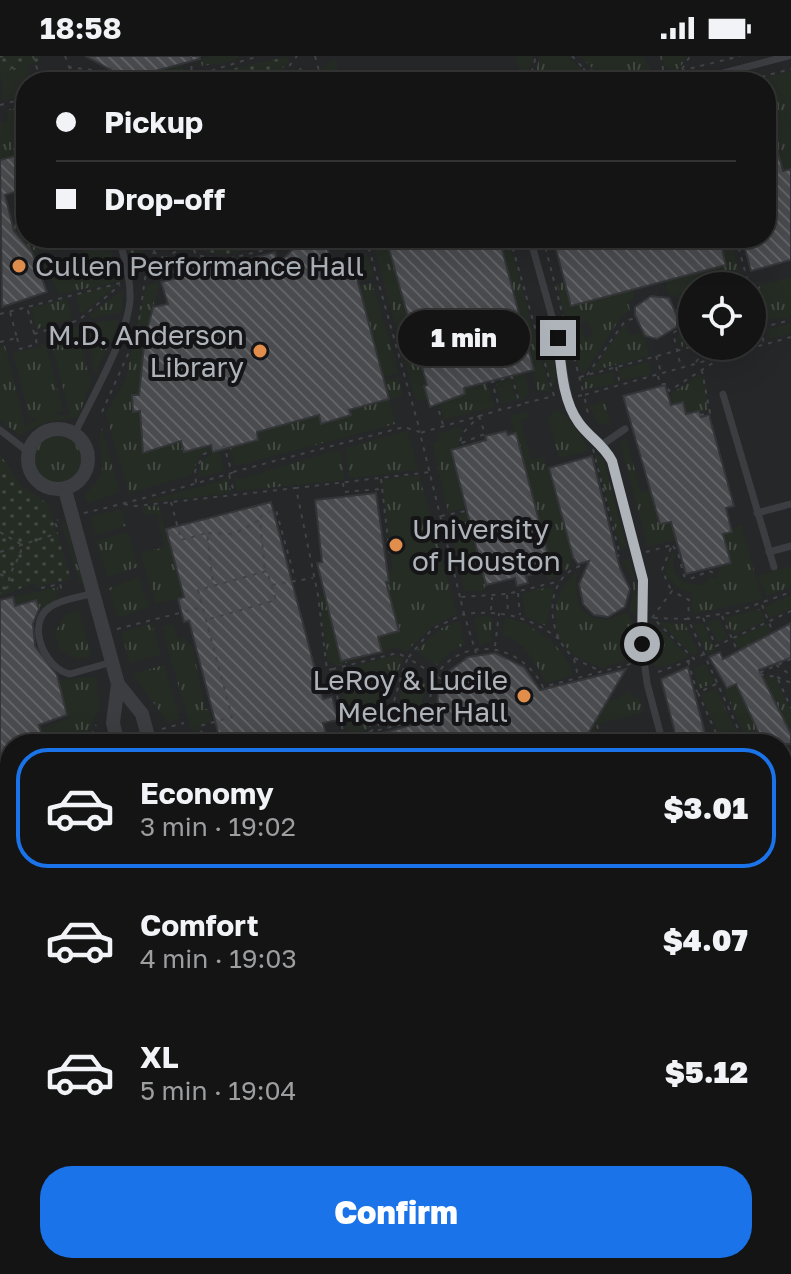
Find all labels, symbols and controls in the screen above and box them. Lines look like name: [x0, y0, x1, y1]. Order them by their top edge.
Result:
text: 18:58: [40, 10, 122, 46]
text: Pickup: [104, 104, 203, 140]
text: Drop-off: [104, 181, 225, 217]
place label: Cullen Performance Hall: [35, 249, 364, 282]
marker: Cullen Performance Hall: [10, 257, 28, 275]
map controls: [678, 272, 766, 360]
button: locate: [678, 272, 766, 360]
callout: 1 min: [398, 310, 530, 366]
place label: M.D. Anderson Library: [48, 318, 244, 383]
route end: [540, 320, 576, 356]
text: 1 min: [431, 322, 497, 353]
marker: M.D. Anderson Library: [251, 342, 269, 360]
place label: University of Houston: [412, 512, 561, 577]
marker: University of Houston: [387, 536, 405, 554]
route start: [624, 626, 660, 662]
place label: LeRoy & Lucile Melcher Hall: [313, 663, 508, 728]
marker: LeRoy & Lucile Melcher Hall: [515, 687, 533, 705]
icon: car: [44, 772, 116, 844]
text: Economy: [140, 775, 274, 811]
text: $3.01: [663, 790, 748, 826]
text: 3 min · 19:02: [140, 811, 296, 842]
icon: car: [44, 904, 116, 976]
text: Comfort: [140, 907, 259, 943]
text: $4.07: [663, 922, 748, 958]
text: 4 min · 19:03: [140, 943, 297, 974]
icon: car: [44, 1036, 116, 1108]
text: XL: [140, 1039, 179, 1075]
text: $5.12: [665, 1054, 748, 1090]
text: 5 min · 19:04: [140, 1075, 296, 1106]
button: Confirm: [40, 1166, 752, 1258]

